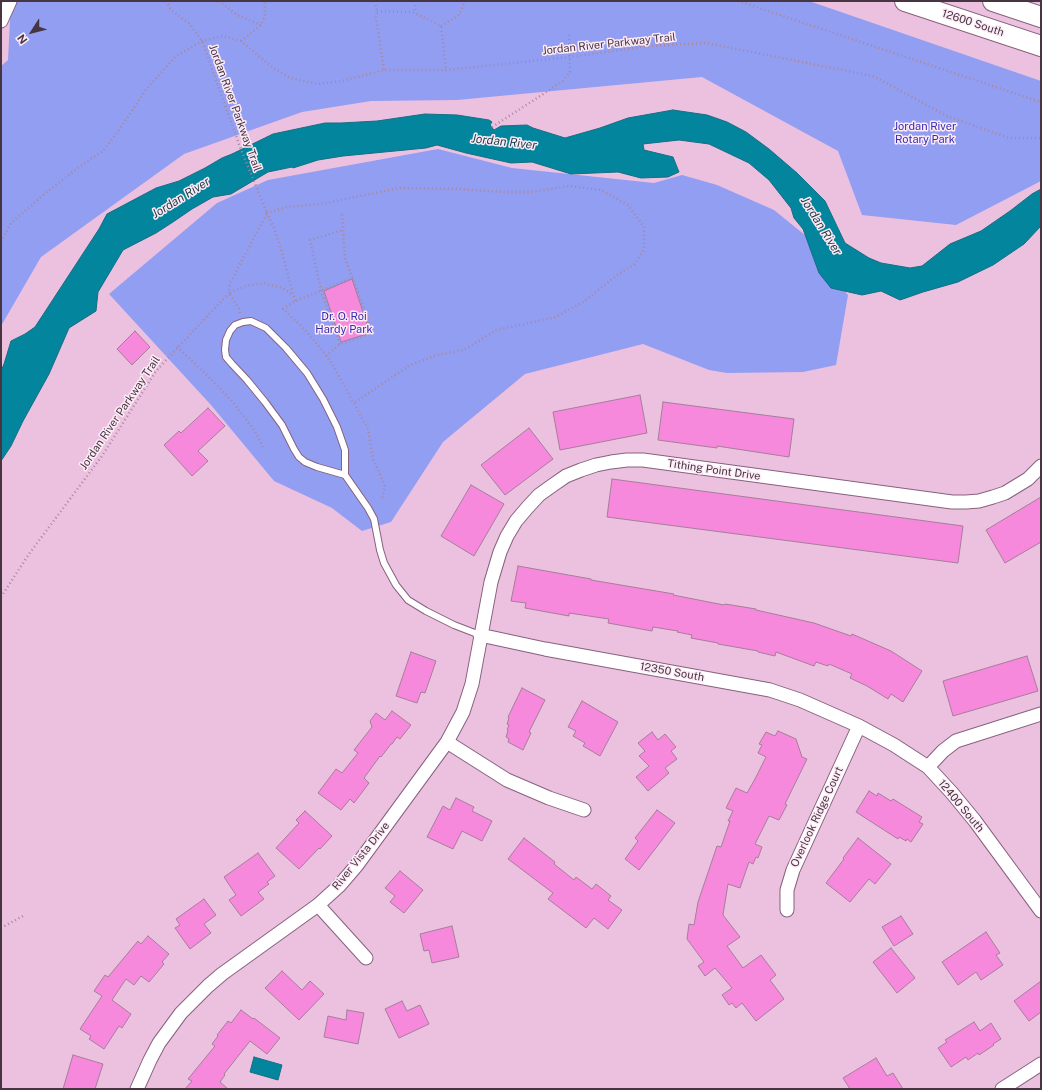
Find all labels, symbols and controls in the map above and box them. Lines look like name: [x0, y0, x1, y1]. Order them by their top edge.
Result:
street label: 12600 South: [940, 7, 1006, 39]
north arrow: [12, 12, 52, 52]
street label: Jordan River Parkway Trail: [542, 30, 676, 58]
text: N: [15, 32, 30, 46]
street label: Jordan River Parkway Trail: [206, 43, 264, 173]
park label: Jordan River Rotary Park: [894, 120, 956, 146]
water label: Jordan River: [471, 131, 537, 153]
water label: Jordan River: [149, 174, 213, 222]
water label: Jordan River: [797, 194, 845, 258]
park label: Dr. O. Roi Hardy Park: [315, 310, 373, 336]
street label: Jordan River Parkway Trail: [77, 354, 163, 472]
street label: Tithing Point Drive: [667, 457, 761, 483]
street label: 12350 South: [639, 660, 705, 684]
street label: Overlook Ridge Court: [788, 765, 846, 869]
street label: 12400 South: [935, 777, 987, 835]
street label: River Vista Drive: [330, 819, 392, 893]

